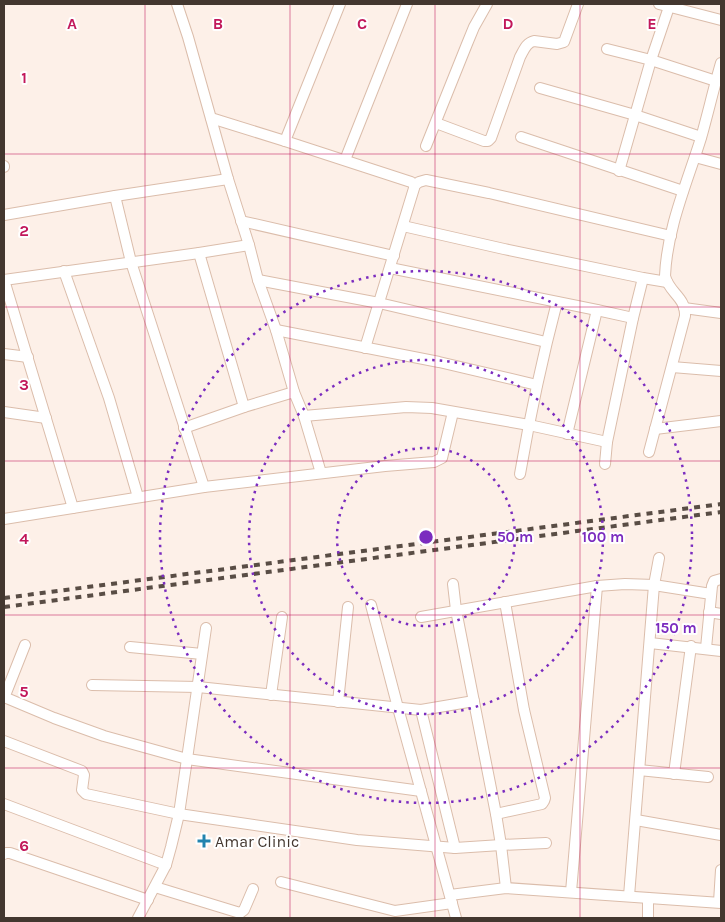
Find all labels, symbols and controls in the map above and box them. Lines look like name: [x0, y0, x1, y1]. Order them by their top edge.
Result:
text: A: [67, 14, 77, 33]
text: B: [213, 14, 223, 33]
text: C: [357, 14, 367, 33]
text: D: [503, 14, 514, 33]
text: E: [647, 14, 657, 33]
text: 1: [21, 68, 27, 87]
text: 2: [19, 221, 29, 240]
text: 3: [19, 375, 29, 394]
centre of rings: [417, 528, 435, 546]
text: 50 m: [497, 528, 533, 546]
text: 100 m: [582, 528, 624, 546]
text: 4: [19, 529, 29, 548]
text: 150 m: [655, 619, 697, 637]
text: 5: [19, 682, 29, 701]
place label: Amar Clinic: [215, 832, 299, 851]
marker: Amar Clinic: [197, 834, 211, 848]
text: 6: [19, 836, 29, 855]

